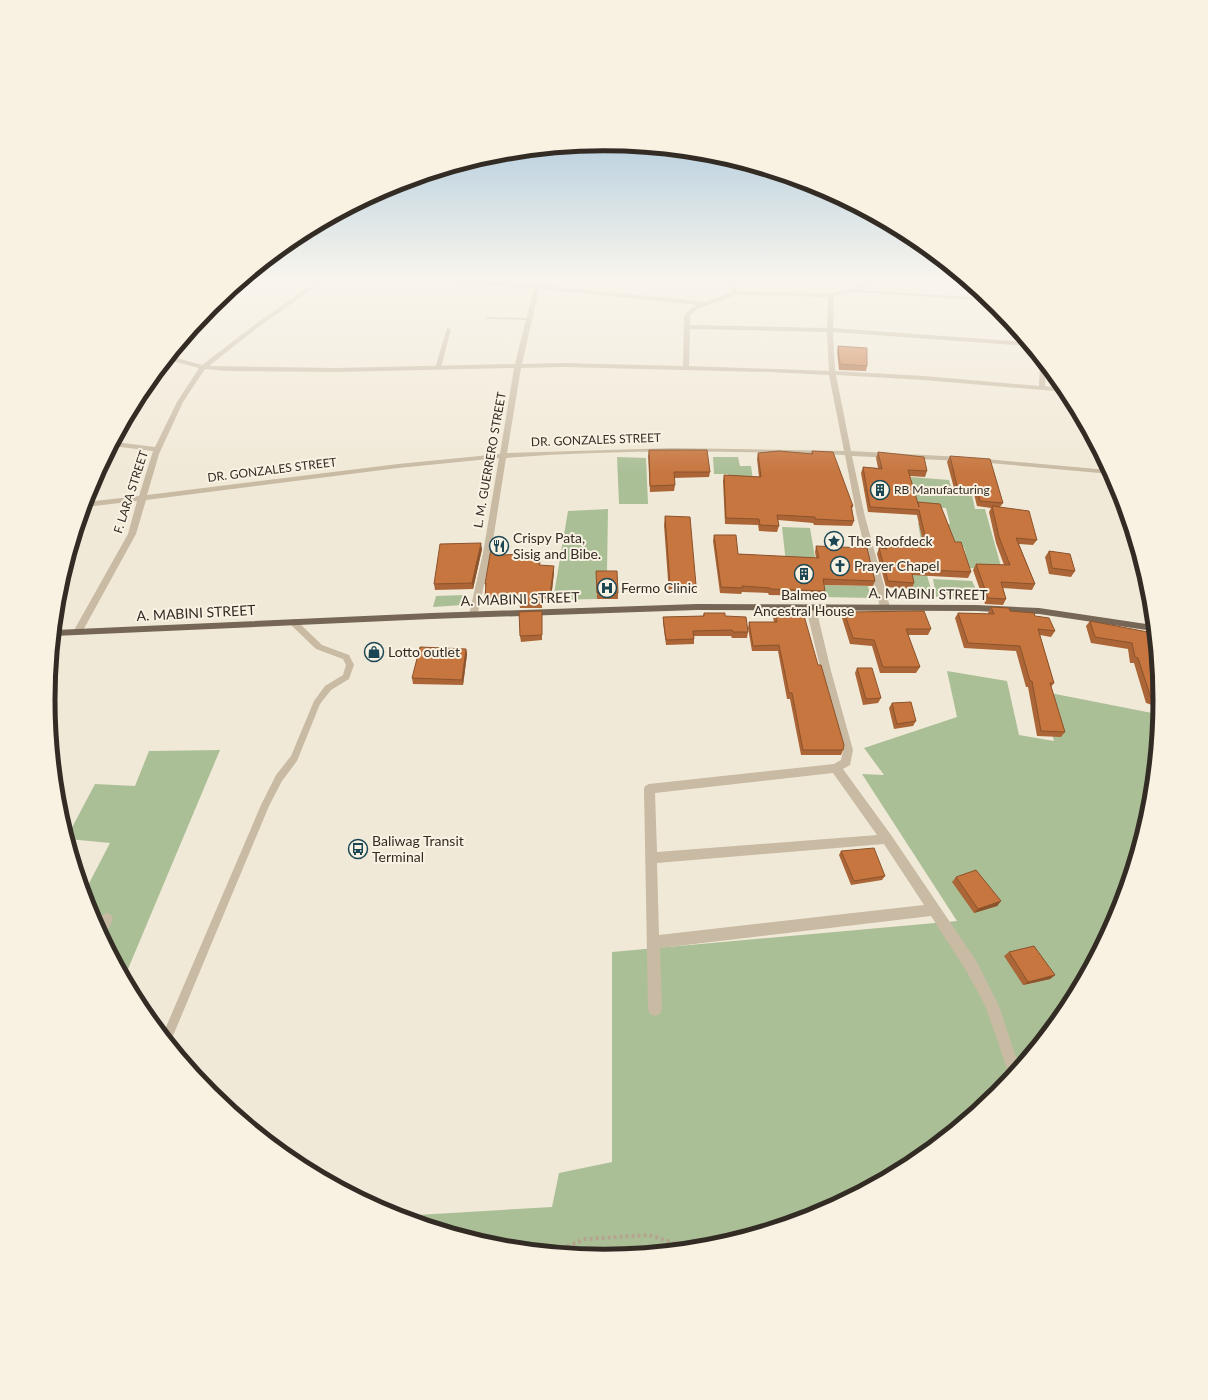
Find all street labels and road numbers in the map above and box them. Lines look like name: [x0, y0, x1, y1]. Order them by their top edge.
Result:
street label: L. M. GUERRERO STREET: [470, 391, 509, 529]
street label: DR. GONZALES STREET: [531, 430, 661, 449]
street label: F. LARA STREET: [110, 449, 151, 535]
street label: DR. GONZALES STREET: [206, 454, 337, 485]
street label: A. MABINI STREET: [868, 584, 988, 603]
street label: A. MABINI STREET: [460, 588, 581, 609]
street label: A. MABINI STREET: [136, 601, 257, 624]

